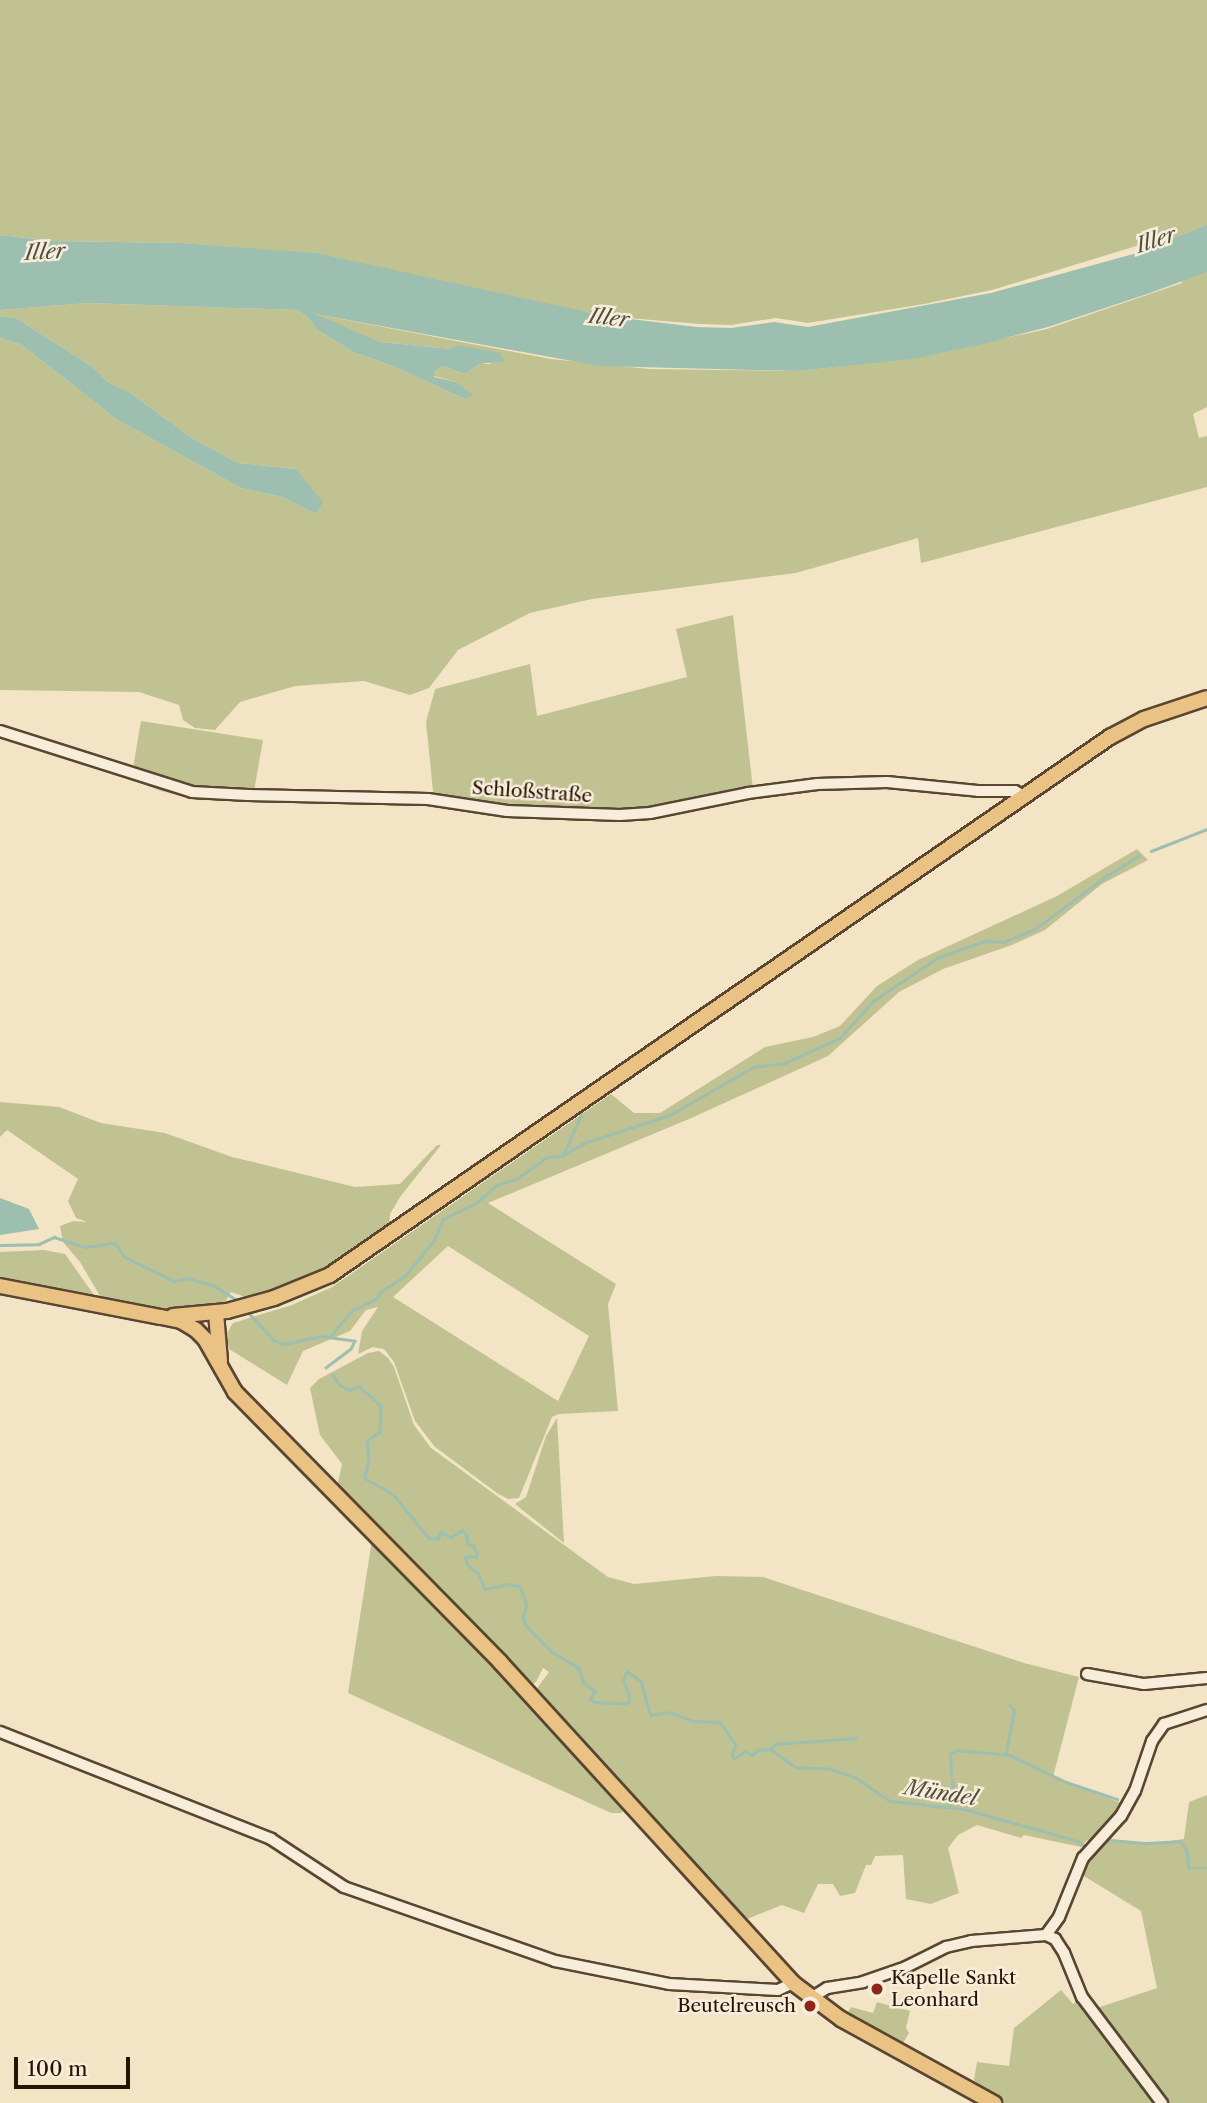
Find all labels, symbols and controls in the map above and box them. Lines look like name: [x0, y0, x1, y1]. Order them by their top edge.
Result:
water label: Iller: [1133, 222, 1179, 258]
water label: Iller: [24, 238, 66, 266]
water label: Iller: [587, 303, 631, 333]
street label: Schloßstraße: [471, 776, 593, 808]
water label: Mündel: [903, 1775, 979, 1811]
place label: Kapelle Sankt Leonhard: [891, 1967, 1016, 2011]
marker: Kapelle Sankt Leonhard: [869, 1981, 885, 1997]
place label: Beutelreusch: [677, 1995, 796, 2017]
marker: Beutelreusch: [802, 1998, 818, 2014]
scale bar: [18, 2044, 133, 2088]
text: 100 m: [27, 2056, 88, 2081]

